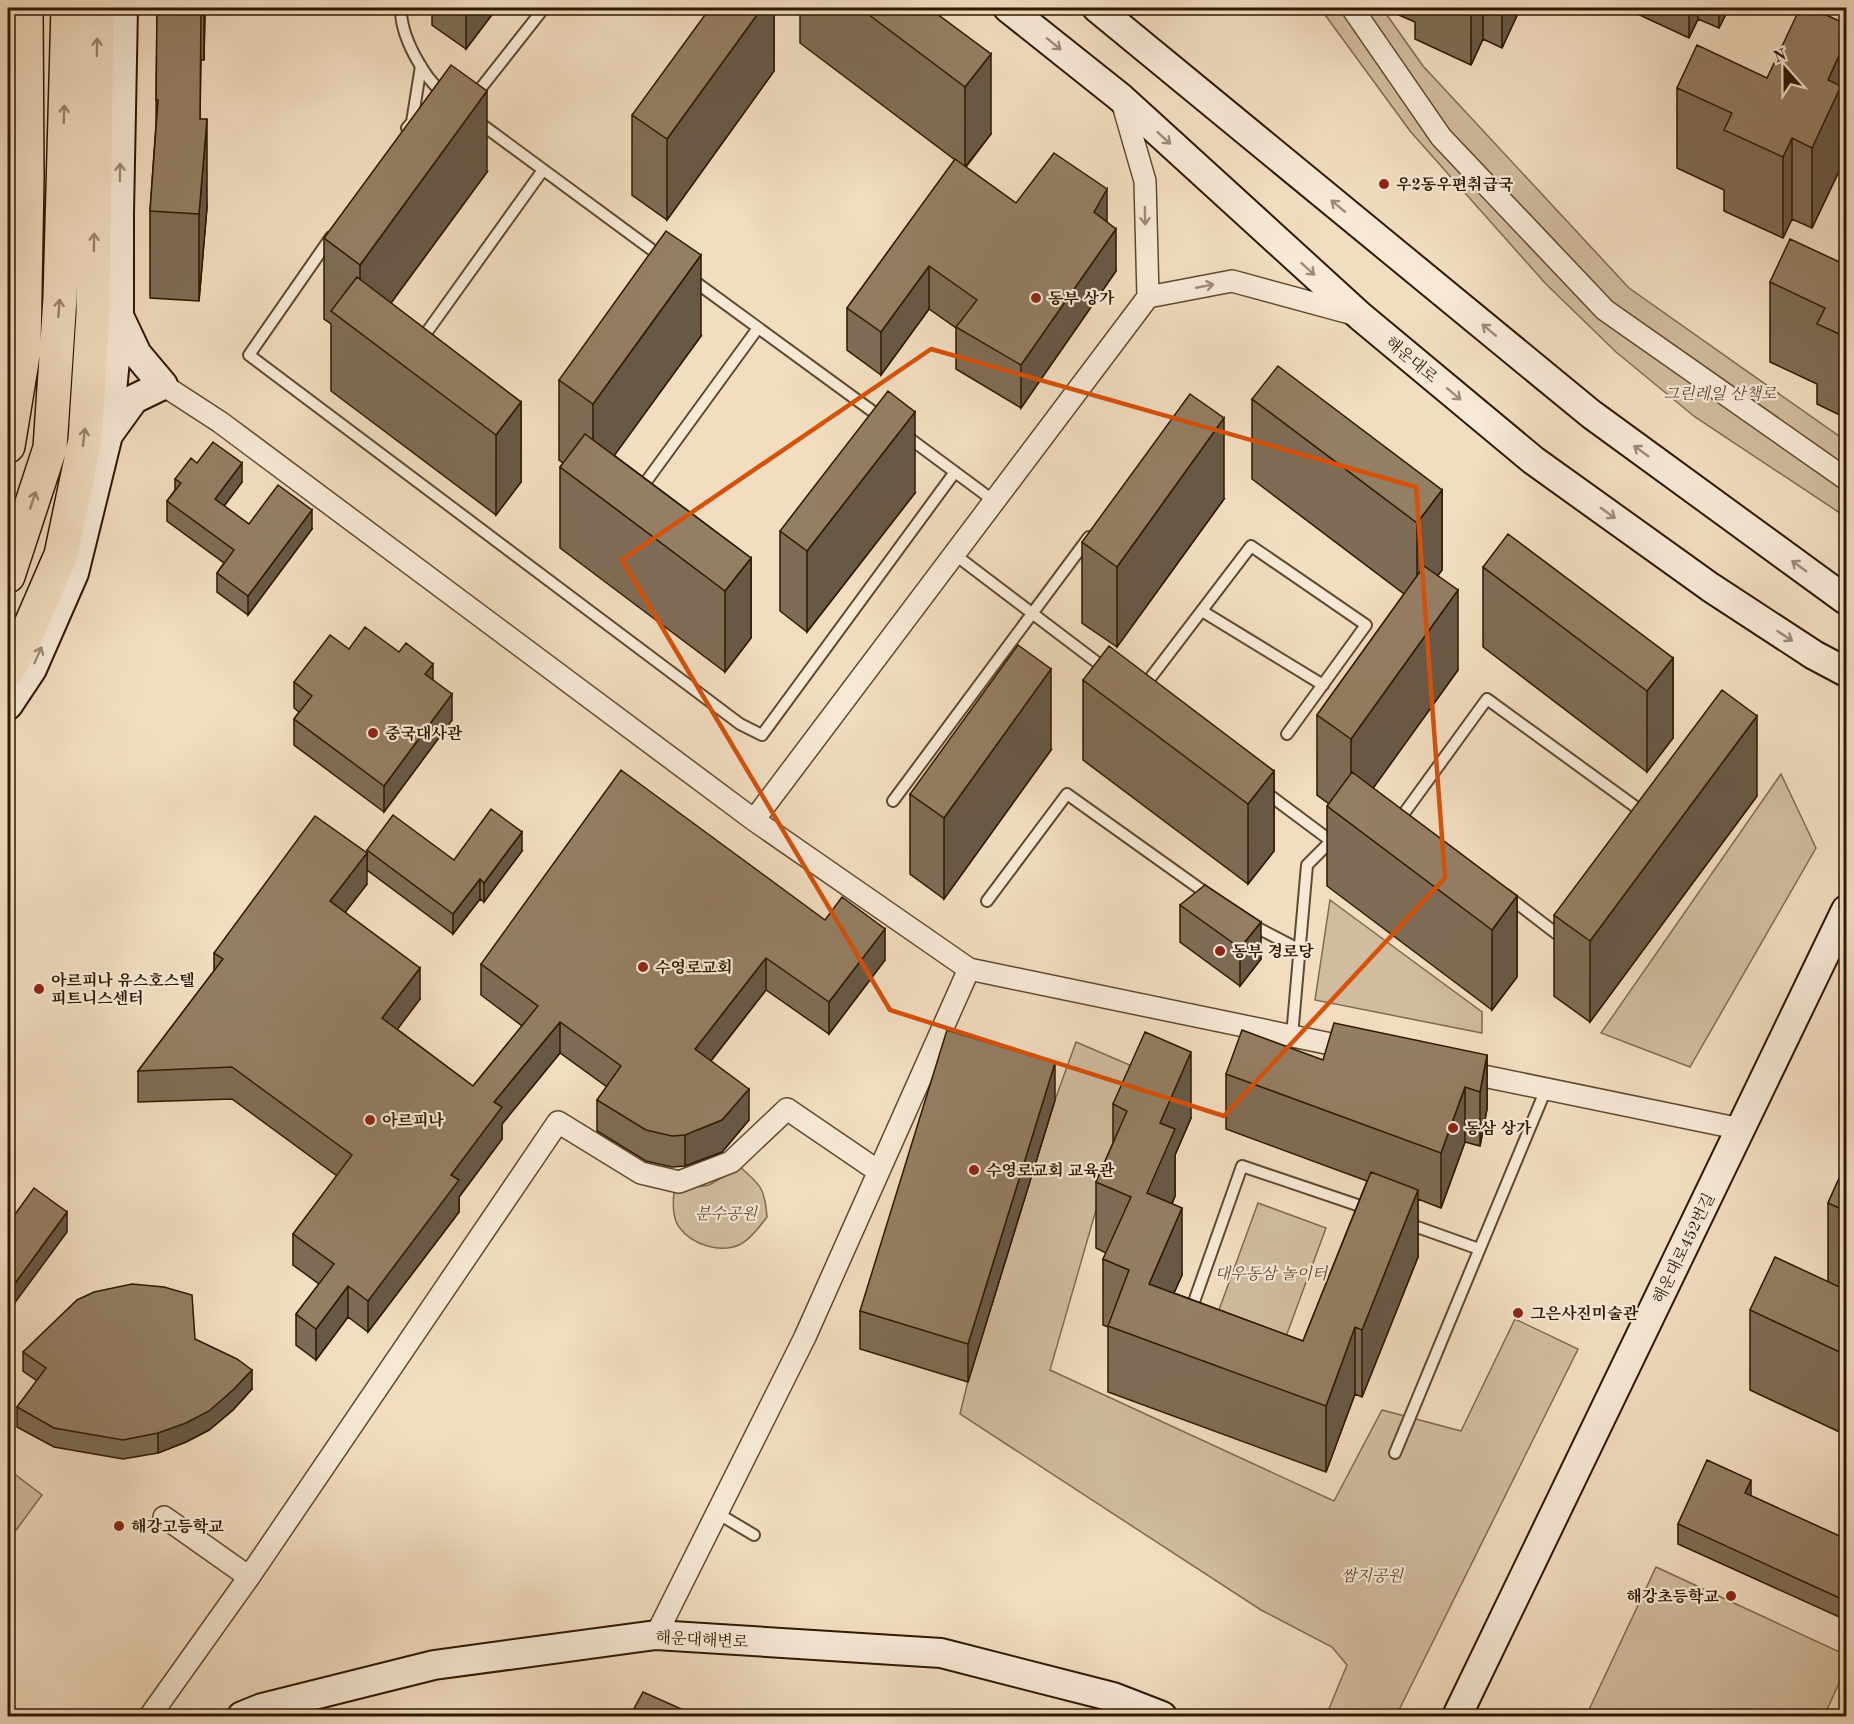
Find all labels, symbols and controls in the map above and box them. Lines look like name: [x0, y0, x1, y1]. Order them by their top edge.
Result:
one-way arrow: [91, 38, 102, 58]
one-way arrow: [1046, 38, 1062, 51]
north arrow: [1755, 39, 1815, 99]
text: N: [1772, 47, 1790, 67]
one-way arrow: [59, 104, 70, 124]
one-way arrow: [1156, 131, 1171, 145]
one-way arrow: [114, 162, 125, 182]
place label: 우2동우편취급국: [1396, 175, 1514, 194]
marker: 우2동우편취급국: [1377, 177, 1391, 191]
one-way arrow: [1330, 199, 1346, 212]
one-way arrow: [1140, 206, 1151, 226]
one-way arrow: [88, 233, 100, 253]
one-way arrow: [1300, 262, 1315, 276]
one-way arrow: [1195, 280, 1214, 291]
place label: 동부 상가: [1048, 289, 1115, 308]
marker: 동부 상가: [1029, 291, 1043, 305]
one-way arrow: [54, 299, 65, 319]
one-way arrow: [1481, 324, 1497, 337]
street label: 해운대로: [1382, 334, 1441, 387]
park label: 그린레일 산책로: [1664, 385, 1777, 403]
one-way arrow: [1446, 387, 1461, 401]
one-way arrow: [79, 427, 90, 447]
one-way arrow: [1634, 445, 1650, 457]
one-way arrow: [28, 491, 39, 510]
one-way arrow: [1599, 507, 1615, 519]
one-way arrow: [1791, 560, 1807, 573]
one-way arrow: [1776, 630, 1793, 642]
one-way arrow: [33, 647, 44, 665]
place label: 중국대사관: [385, 724, 463, 743]
marker: 중국대사관: [366, 726, 380, 740]
place label: 동부 경로당: [1232, 942, 1314, 961]
marker: 동부 경로당: [1213, 944, 1227, 958]
place label: 수영로교회: [655, 958, 732, 977]
marker: 수영로교회: [636, 960, 650, 974]
place label: 아르피나 유스호스텔 피트니스센터: [51, 971, 195, 1008]
marker: 아르피나 유스호스텔 피트니스센터: [32, 982, 46, 996]
place label: 아르피나: [382, 1111, 444, 1130]
marker: 아르피나: [363, 1113, 377, 1127]
place label: 동삼 상가: [1465, 1119, 1532, 1138]
marker: 동삼 상가: [1446, 1121, 1460, 1135]
place label: 수영로교회 교육관: [986, 1161, 1115, 1180]
marker: 수영로교회 교육관: [967, 1163, 981, 1177]
street label: 해운대로452번길: [1650, 1191, 1718, 1307]
park label: 분수공원: [695, 1205, 758, 1223]
park label: 대우동삼 놀이터: [1215, 1265, 1329, 1283]
place label: 그은사진미술관: [1530, 1304, 1639, 1323]
marker: 그은사진미술관: [1511, 1306, 1525, 1320]
place label: 해강고등학교: [131, 1517, 224, 1536]
marker: 해강고등학교: [112, 1519, 126, 1533]
park label: 쌈지공원: [1341, 1567, 1404, 1585]
place label: 해강초등학교: [1626, 1587, 1720, 1606]
marker: 해강초등학교: [1724, 1589, 1738, 1603]
street label: 해운대해변로: [655, 1630, 749, 1651]

